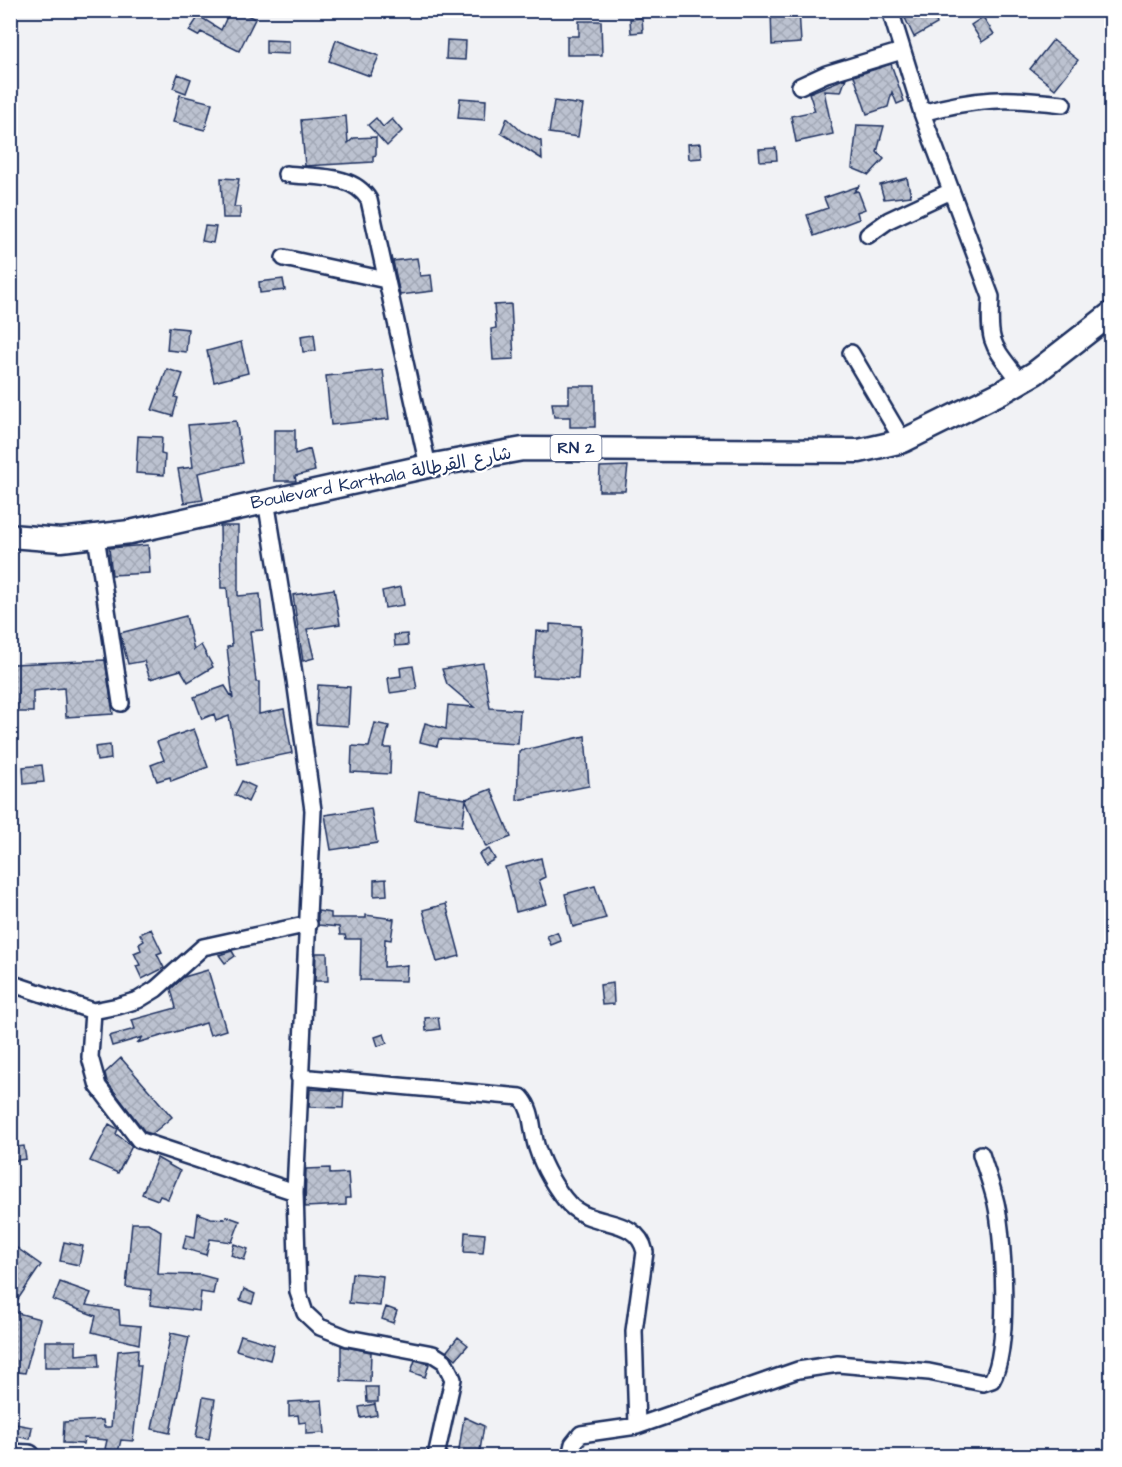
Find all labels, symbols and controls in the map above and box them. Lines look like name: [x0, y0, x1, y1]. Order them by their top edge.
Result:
road number: RN 2: [550, 435, 602, 461]
street label: Boulevard Karthala شارع القرطالة: [249, 440, 513, 516]

